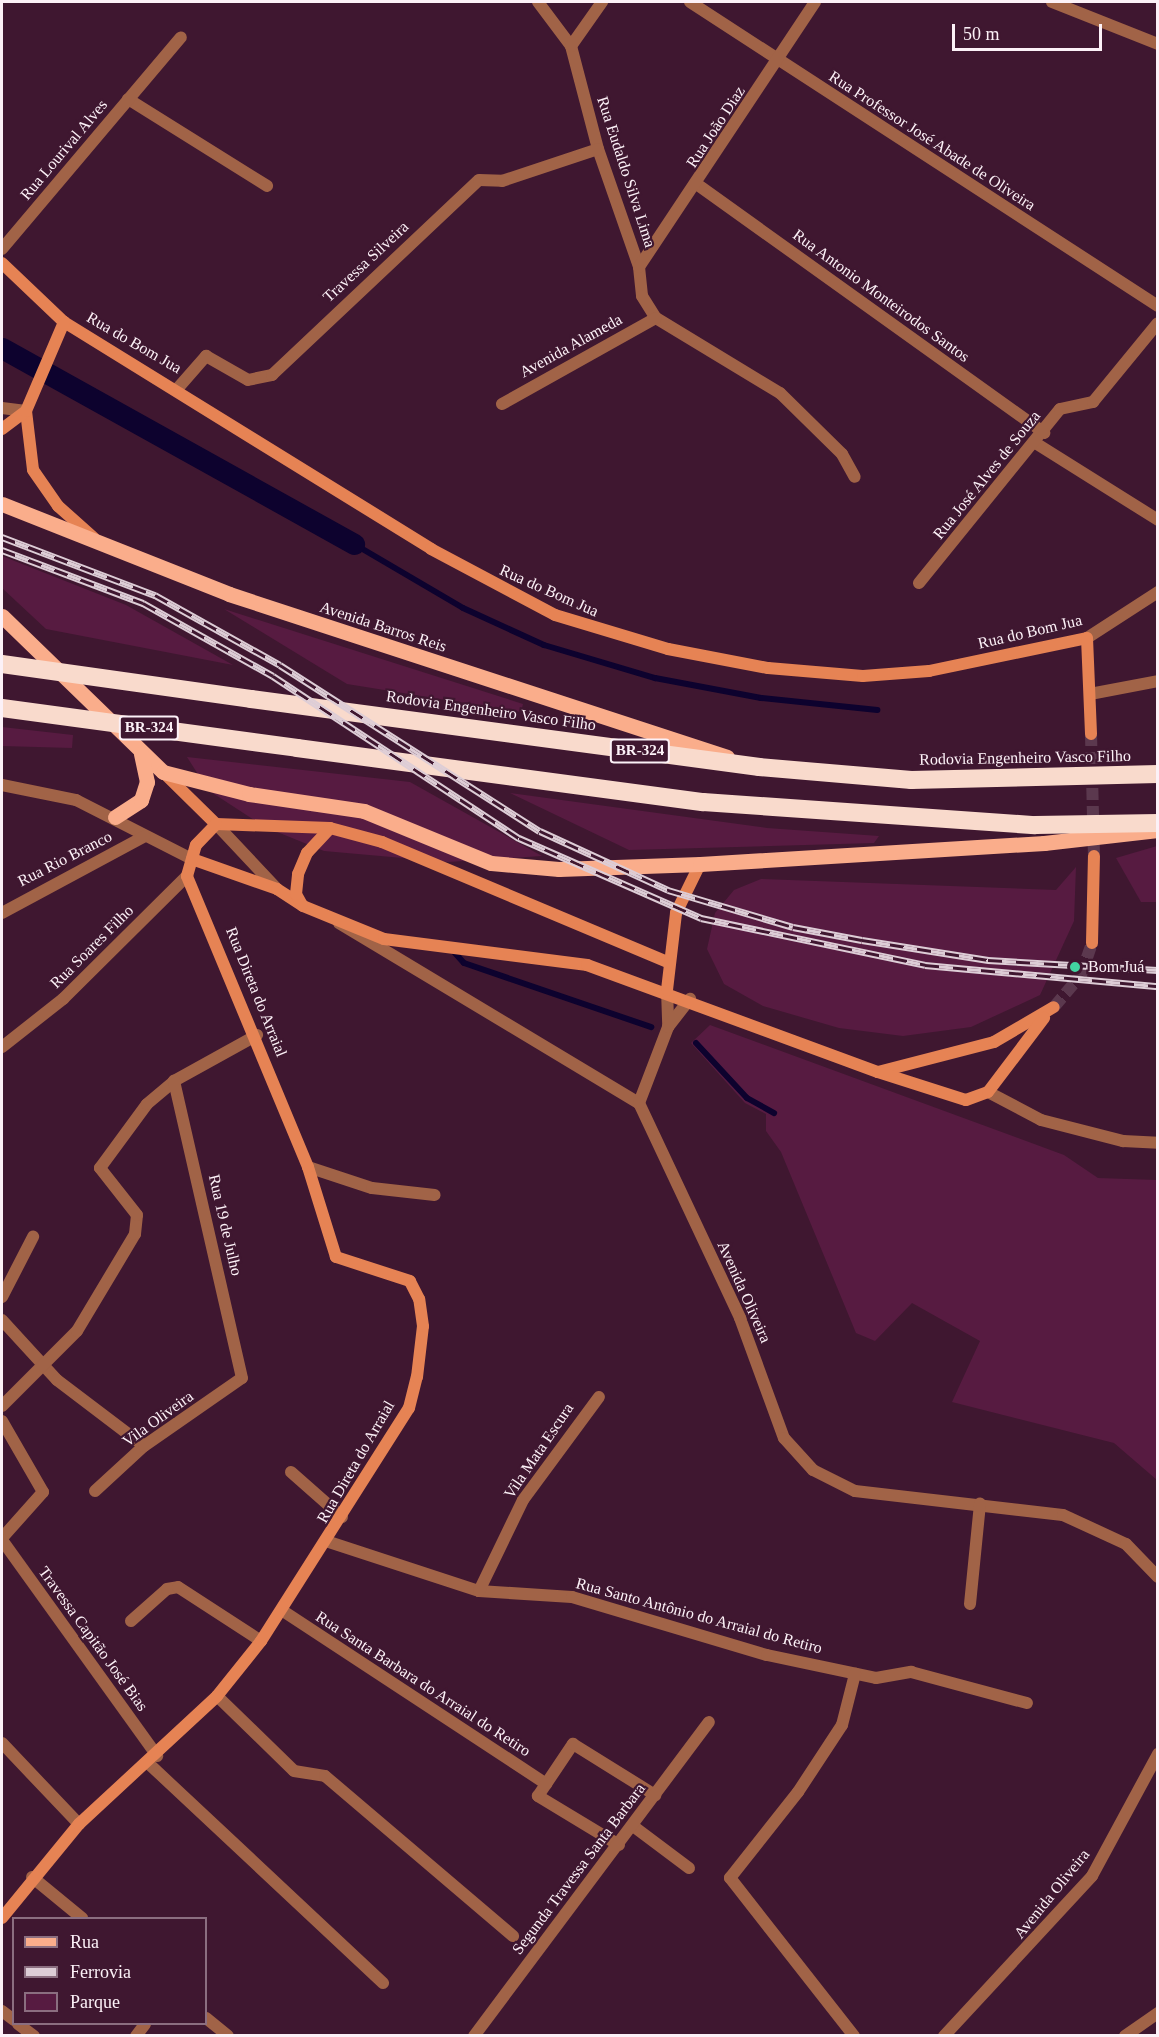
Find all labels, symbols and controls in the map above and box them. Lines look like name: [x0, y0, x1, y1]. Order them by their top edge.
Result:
scale bar: [955, 12, 1105, 50]
text: 50 m: [963, 24, 1000, 44]
street label: Rua Professor José Abade de Oliveira: [825, 67, 1039, 215]
street label: Rua João Diaz: [683, 83, 749, 171]
street label: Rua Eudaldo Silva Lima: [592, 94, 660, 250]
street label: Rua Lourival Alves: [16, 95, 112, 205]
street label: Travessa Silveira: [319, 217, 413, 307]
street label: Rua Antonio Monteirodos Santos: [789, 225, 973, 367]
street label: Rua do Bom Jua: [83, 308, 185, 378]
street label: Avenida Alameda: [516, 310, 626, 382]
street label: Rua José Alves de Souza: [929, 406, 1045, 544]
street label: Rua do Bom Jua: [497, 561, 601, 621]
street label: Avenida Barros Reis: [317, 597, 449, 657]
street label: Rua do Bom Jua: [976, 611, 1084, 653]
street label: Rodovia Engenheiro Vasco Filho: [385, 687, 597, 735]
road number: BR-324: [118, 716, 180, 740]
road number: BR-324: [608, 739, 672, 763]
street label: Rodovia Engenheiro Vasco Filho: [919, 747, 1131, 769]
street label: Rua Rio Branco: [15, 827, 115, 891]
street label: Rua Soares Filho: [46, 901, 138, 993]
street label: Rua Direta do Arraial: [221, 924, 291, 1060]
place label: Bom Juá: [1088, 957, 1144, 977]
marker: Bom Juá: [1066, 958, 1084, 976]
street label: Rua 19 de Julho: [204, 1172, 246, 1278]
street label: Avenida Oliveira: [713, 1238, 775, 1346]
street label: Vila Oliveira: [119, 1387, 197, 1451]
street label: Rua Direta do Arraial: [313, 1397, 399, 1527]
street label: Vila Mata Escura: [500, 1400, 578, 1502]
street label: Travessa Capitão José Bias: [34, 1563, 152, 1715]
street label: Rua Santo Antônio do Arraial do Retiro: [573, 1574, 825, 1658]
street label: Rua Santa Barbara do Arraial do Retiro: [312, 1607, 534, 1761]
street label: Segunda Travessa Santa Barbara: [508, 1780, 650, 1958]
street label: Avenida Oliveira: [1010, 1845, 1094, 1943]
legend: [12, 1917, 207, 2025]
text: Rua: [70, 1932, 99, 1952]
text: Ferrovia: [70, 1962, 131, 1982]
text: Parque: [70, 1992, 120, 2012]

